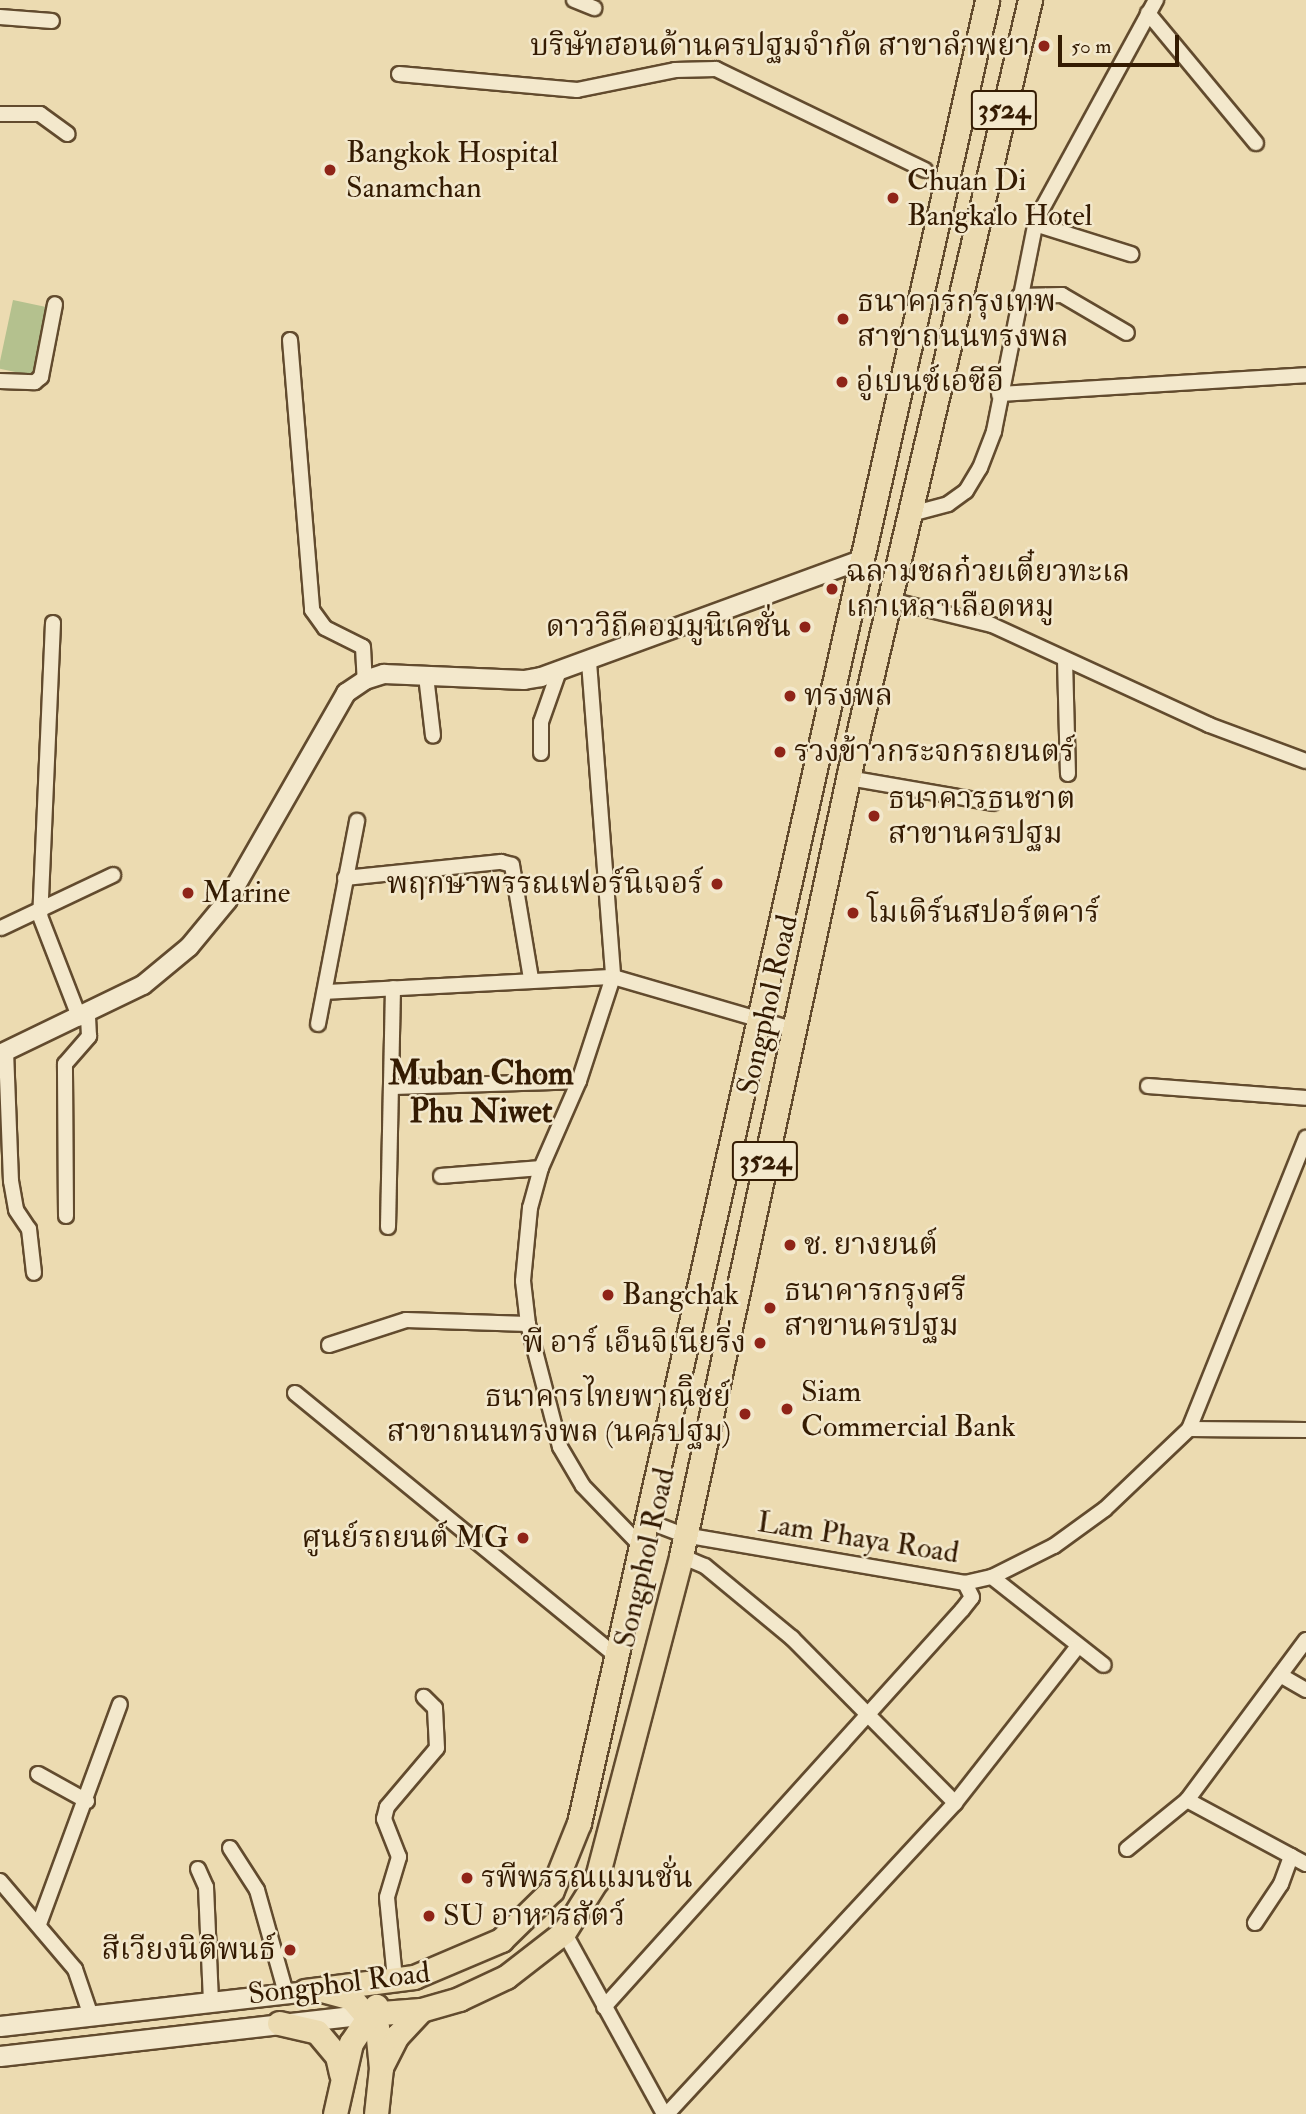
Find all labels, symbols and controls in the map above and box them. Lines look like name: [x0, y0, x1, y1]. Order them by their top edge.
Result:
scale bar: [1061, 21, 1182, 65]
place label: บริษัทฮอนด้านครปฐมจำกัด สาขาลำพยา: [530, 28, 1030, 64]
text: 50 m: [1071, 33, 1112, 60]
marker: บริษัทฮอนด้านครปฐมจำกัด สาขาลำพยา: [1036, 38, 1052, 54]
road number: 3524: [971, 86, 1037, 134]
place label: Bangkok Hospital Sanamchan: [346, 135, 559, 206]
marker: Bangkok Hospital Sanamchan: [320, 160, 340, 180]
place label: Chuan Di Bangkalo Hotel: [907, 163, 1093, 233]
marker: Chuan Di Bangkalo Hotel: [885, 190, 901, 206]
place label: ธนาคารกรุงเทพ สาขาถนนทรงพล: [857, 284, 1069, 354]
marker: ธนาคารกรุงเทพ สาขาถนนทรงพล: [835, 311, 851, 327]
place label: อู่เบนซ์เอซีอี: [856, 364, 1004, 400]
marker: อู่เบนซ์เอซีอี: [834, 374, 850, 390]
place label: ฉลามชลก๋วยเตี๋ยวทะเล เกาเหลาเลือดหมู: [846, 554, 1130, 624]
marker: ฉลามชลก๋วยเตี๋ยวทะเล เกาเหลาเลือดหมู: [824, 581, 840, 597]
place label: ดาววิถีคอมมูนิเคชั่น: [546, 609, 791, 645]
marker: ดาววิถีคอมมูนิเคชั่น: [797, 619, 813, 635]
place label: ทรงพล: [804, 678, 893, 714]
marker: ทรงพล: [782, 688, 798, 704]
place label: รวงข้าวกระจกรถยนตร์: [794, 734, 1075, 770]
marker: รวงข้าวกระจกรถยนตร์: [772, 744, 788, 760]
place label: ธนาคารธนชาต สาขานครปฐม: [888, 781, 1075, 852]
marker: ธนาคารธนชาต สาขานครปฐม: [866, 808, 882, 824]
place label: พฤกษาพรรณเฟอร์นิเจอร์: [386, 866, 703, 902]
place label: Marine: [202, 875, 290, 911]
marker: พฤกษาพรรณเฟอร์นิเจอร์: [709, 876, 725, 892]
marker: Marine: [180, 885, 196, 901]
place label: โมเดิร์นสปอร์ตคาร์: [867, 895, 1100, 931]
marker: โมเดิร์นสปอร์ตคาร์: [845, 905, 861, 921]
street label: Songphol Road: [730, 912, 806, 1098]
district label: Muban Chom Phu Niwet: [388, 1054, 574, 1132]
road number: 3524: [732, 1136, 798, 1186]
place label: ช. ยางยนต์: [804, 1227, 938, 1263]
marker: ช. ยางยนต์: [782, 1237, 798, 1253]
place label: ธนาคารกรุงศรี สาขานครปฐม: [784, 1273, 966, 1344]
place label: Bangchak: [622, 1277, 739, 1313]
marker: Bangchak: [600, 1287, 616, 1303]
marker: ธนาคารกรุงศรี สาขานครปฐม: [762, 1300, 778, 1316]
place label: พี อาร์ เอ็นจิเนียริ่ง: [522, 1325, 746, 1361]
marker: พี อาร์ เอ็นจิเนียริ่ง: [752, 1335, 768, 1351]
place label: Siam Commercial Bank: [801, 1374, 1016, 1444]
place label: ธนาคารไทยพาณิิชย์ สาขาถนนทรงพล (นครปฐม): [387, 1379, 731, 1450]
marker: Siam Commercial Bank: [779, 1401, 795, 1417]
marker: ธนาคารไทยพาณิิชย์ สาขาถนนทรงพล (นครปฐม): [737, 1406, 753, 1422]
street label: Songphol Road: [607, 1465, 683, 1651]
street label: Lam Phaya Road: [755, 1504, 961, 1572]
place label: ศูนย์รถยนต์ MG: [301, 1520, 509, 1556]
marker: ศูนย์รถยนต์ MG: [515, 1530, 531, 1546]
place label: รพีพรรณแมนชั่น: [481, 1860, 693, 1896]
marker: รพีพรรณแมนชั่น: [459, 1870, 475, 1886]
place label: SU อาหารสัตว์: [443, 1898, 625, 1934]
marker: SU อาหารสัตว์: [421, 1908, 437, 1924]
place label: สีเวียงนิติพนธ์: [101, 1932, 276, 1968]
marker: สีเวียงนิติพนธ์: [282, 1942, 298, 1958]
street label: Songphol Road: [246, 1955, 432, 2013]

